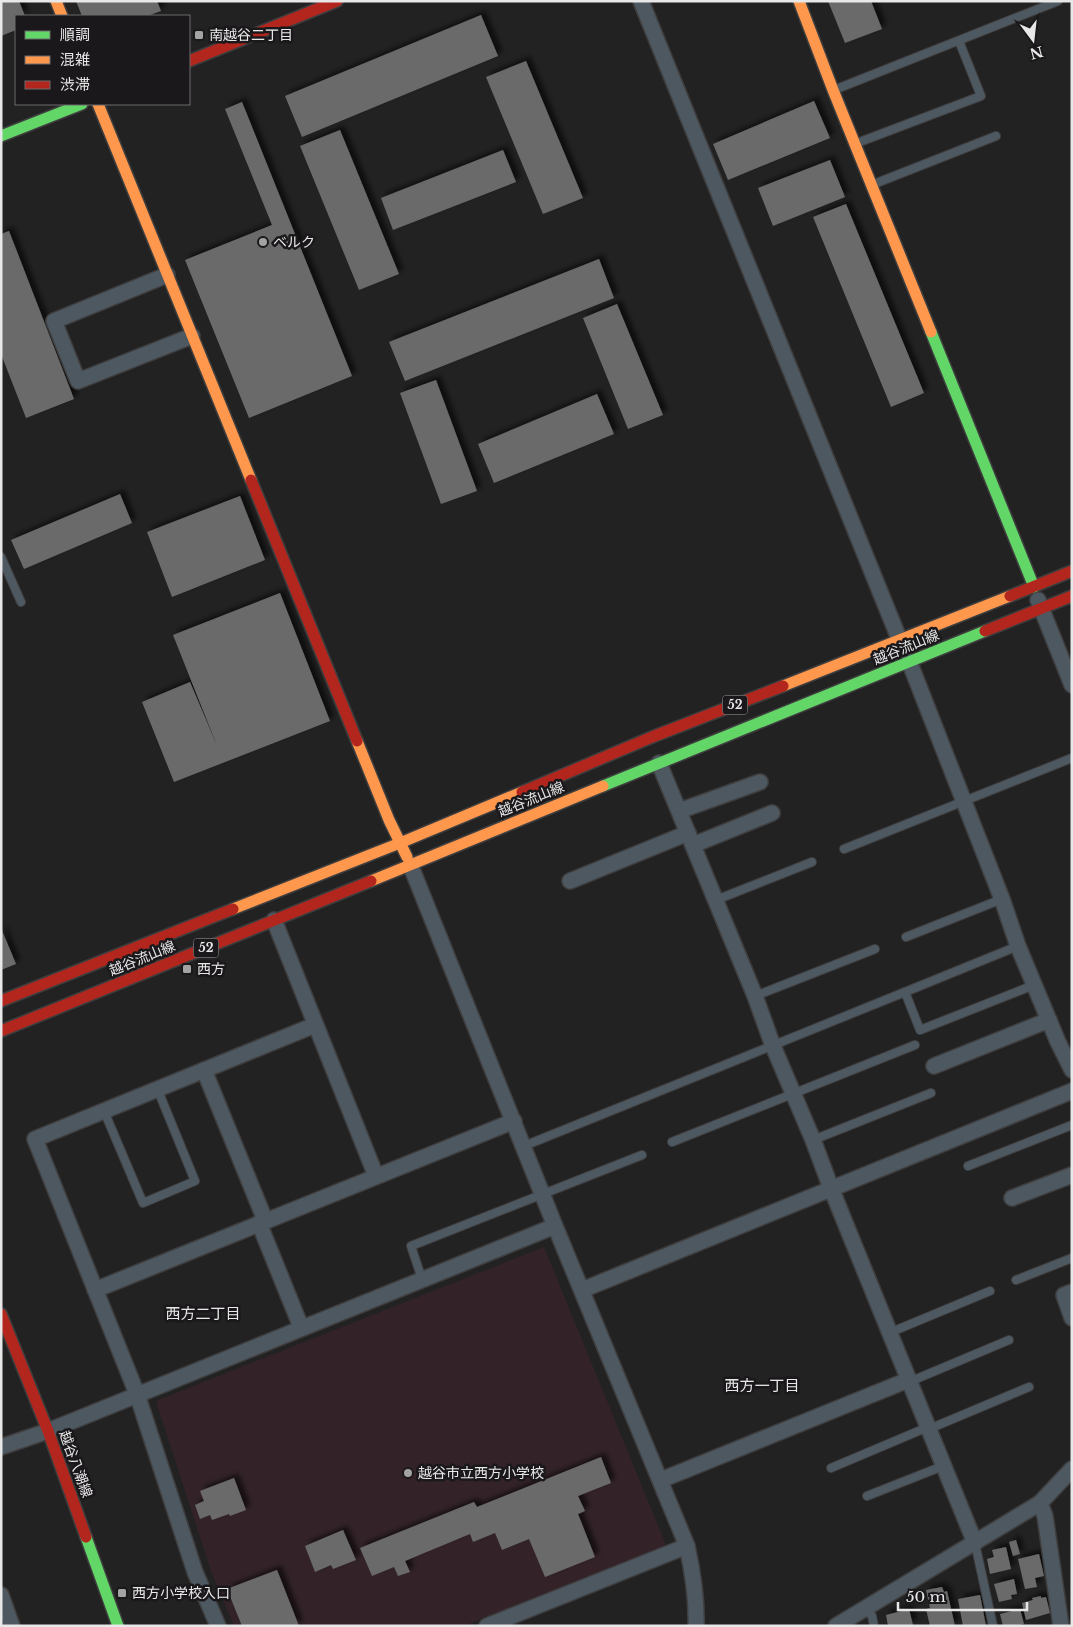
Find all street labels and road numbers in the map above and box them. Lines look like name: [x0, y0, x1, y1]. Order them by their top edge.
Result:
street label: 越谷流山線: [870, 626, 942, 668]
road number: 52: [722, 696, 748, 714]
street label: 越谷流山線: [495, 778, 567, 820]
street label: 越谷流山線: [106, 937, 178, 979]
road number: 52: [194, 938, 218, 958]
street label: 越谷八潮線: [56, 1428, 96, 1500]

